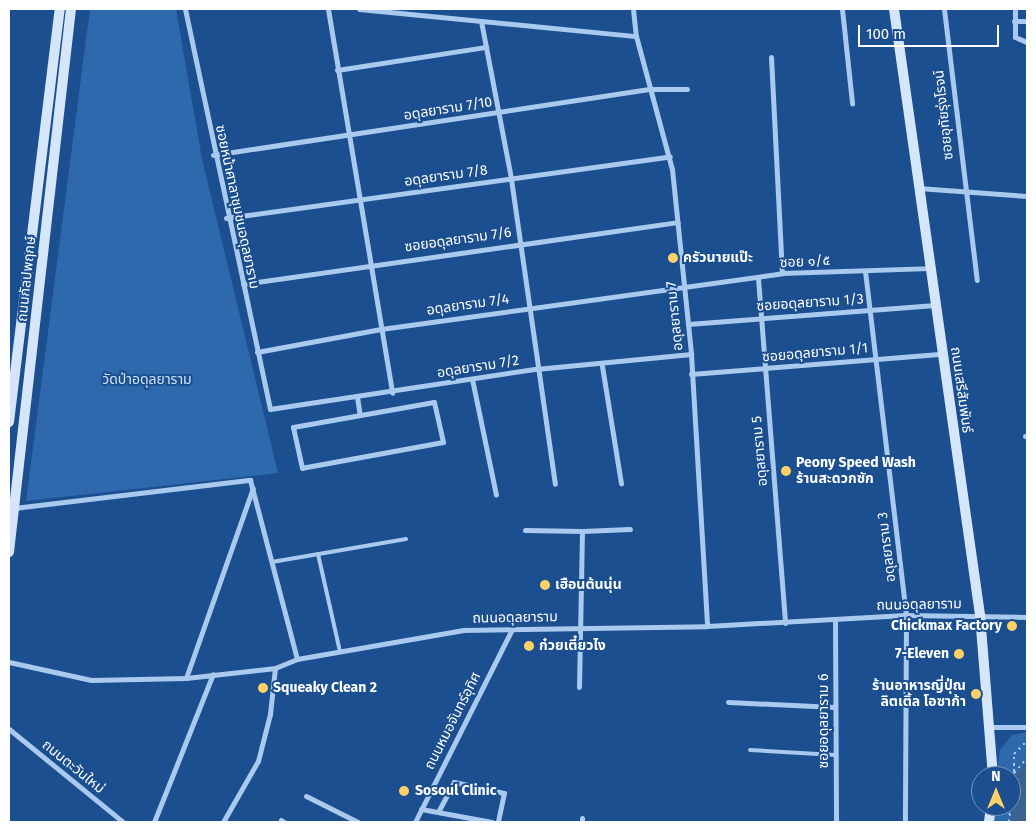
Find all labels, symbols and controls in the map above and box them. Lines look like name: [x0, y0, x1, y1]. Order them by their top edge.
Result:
scale bar: [861, 15, 1002, 47]
text: 100 m: [866, 25, 906, 43]
street label: ซอยอุทัยรุ่งโรจน์: [931, 69, 957, 161]
street label: อดุลยาราม 7/10: [403, 94, 493, 124]
street label: ซอยหน้าศาลาชุมชนอดุลยาราม: [211, 124, 263, 290]
street label: อดุลยาราม 7/8: [403, 162, 489, 190]
street label: ซอยอดุลยาราม 7/6: [404, 224, 512, 256]
street label: ถนนกัลปพฤกษ์: [14, 235, 40, 323]
place label: ครัวนายแป๊ะ: [683, 250, 753, 266]
marker: ครัวนายแป๊ะ: [667, 252, 679, 264]
street label: ซอย ๑/๕: [779, 252, 831, 272]
street label: อดุลยาราม 7: [663, 280, 687, 352]
street label: อดุลยาราม 7/4: [426, 291, 510, 319]
street label: ซอยอดุลยาราม 1/3: [756, 291, 864, 315]
street label: ซอยอดุลยาราม 1/1: [761, 340, 869, 366]
street label: ถนนเสรีสัมพันธ์: [947, 346, 975, 434]
street label: อดุลยาราม 7/2: [436, 352, 520, 382]
park label: วัดป่าอดุลยาราม: [102, 372, 192, 388]
street label: อดุลยาราม 5: [749, 415, 771, 487]
place label: Peony Speed Wash ร้านสะดวกซัก: [796, 455, 916, 488]
marker: Peony Speed Wash ร้านสะดวกซัก: [780, 465, 792, 477]
street label: อดุลยาราม 3: [874, 511, 900, 583]
place label: เฮือนต้นนุ่น: [555, 577, 622, 593]
marker: เฮือนต้นนุ่น: [539, 579, 551, 591]
street label: ถนนอดุลยาราม: [876, 596, 962, 614]
street label: ถนนอดุลยาราม: [472, 609, 558, 627]
place label: Chickmax Factory: [891, 618, 1002, 634]
marker: Chickmax Factory: [1006, 620, 1018, 632]
place label: ก๋วยเตี๋ยวไง: [539, 638, 606, 654]
marker: ก๋วยเตี๋ยวไง: [523, 640, 535, 652]
place label: 7-Eleven: [895, 646, 949, 662]
marker: 7-Eleven: [953, 648, 965, 660]
street label: ถนนหมอจันทร์อุทิศ: [421, 669, 485, 773]
street label: ซอยอดุลยาราม 6: [816, 673, 832, 769]
place label: ร้านอาหารญี่ปุ่ณ ลิตเติ้ล โอซาก้า: [872, 678, 966, 710]
place label: Squeaky Clean 2: [273, 680, 377, 696]
marker: Squeaky Clean 2: [257, 682, 269, 694]
marker: ร้านอาหารญี่ปุ่ณ ลิตเติ้ล โอซาก้า: [970, 688, 982, 700]
street label: ถนนตะวันใหม่: [38, 737, 108, 797]
north arrow: [971, 766, 1021, 816]
text: N: [991, 768, 1001, 785]
place label: Sosoul Clinic: [415, 783, 496, 799]
marker: Sosoul Clinic: [397, 784, 411, 798]

